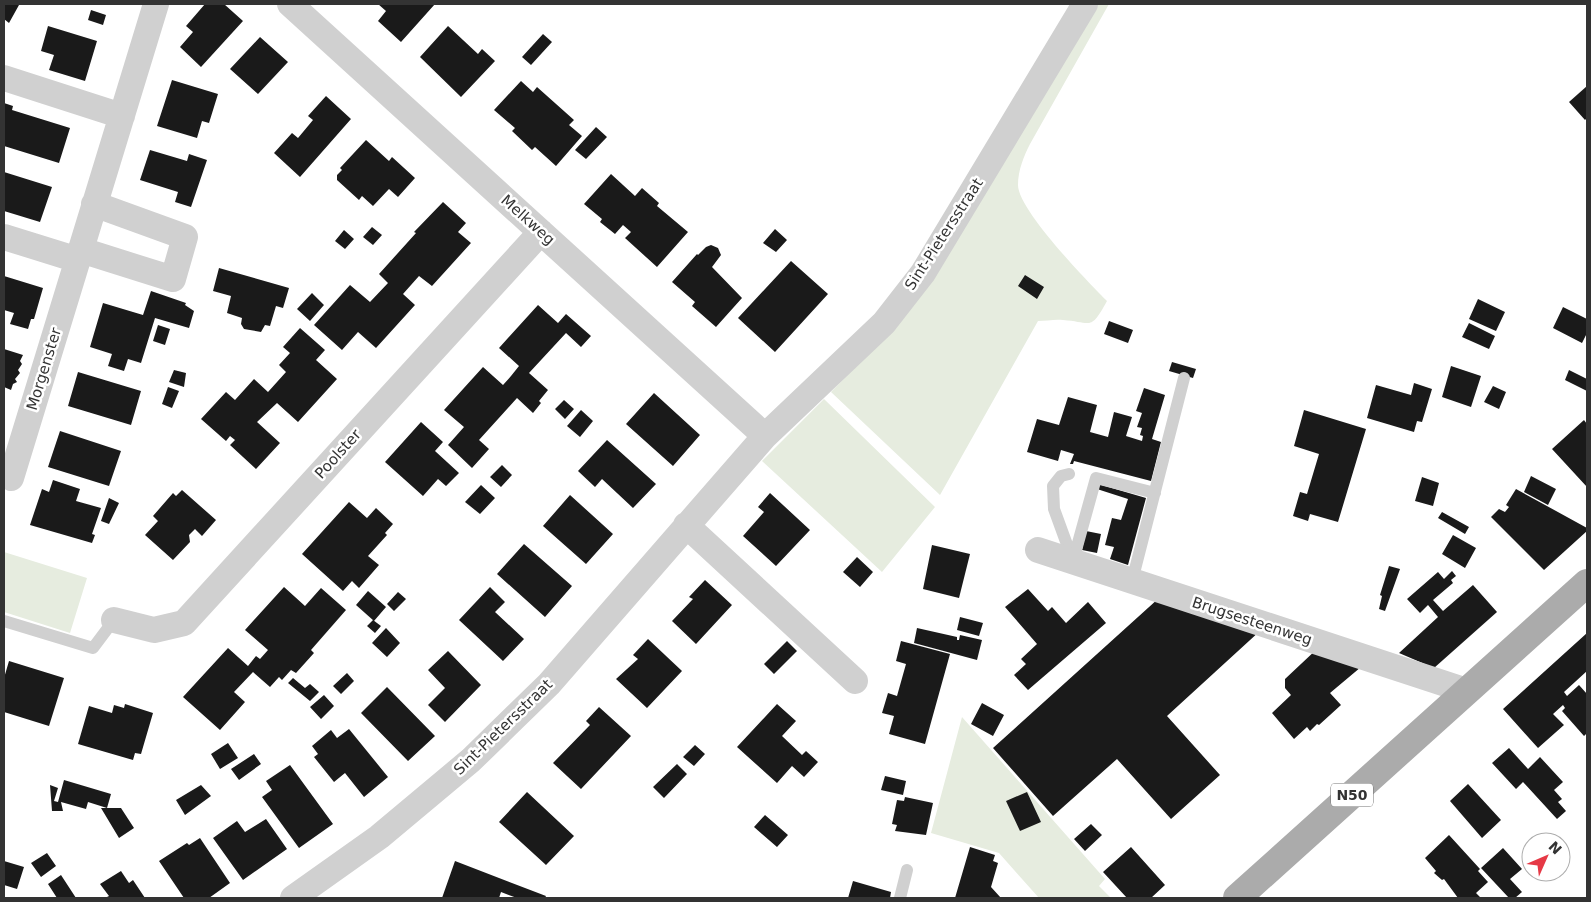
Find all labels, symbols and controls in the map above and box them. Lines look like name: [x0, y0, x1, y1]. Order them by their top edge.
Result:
street label: Sint-Pietersstraat: [901, 175, 987, 293]
street label: Melkweg: [497, 191, 559, 249]
street label: Morgenster: [23, 325, 65, 412]
street label: Poolster: [311, 425, 365, 482]
street label: Brugsesteenweg: [1190, 593, 1314, 649]
street label: Sint-Pietersstraat: [450, 675, 556, 779]
road number: N50: [1331, 784, 1373, 806]
north arrow: [1521, 832, 1571, 882]
text: N: [1545, 838, 1565, 858]

